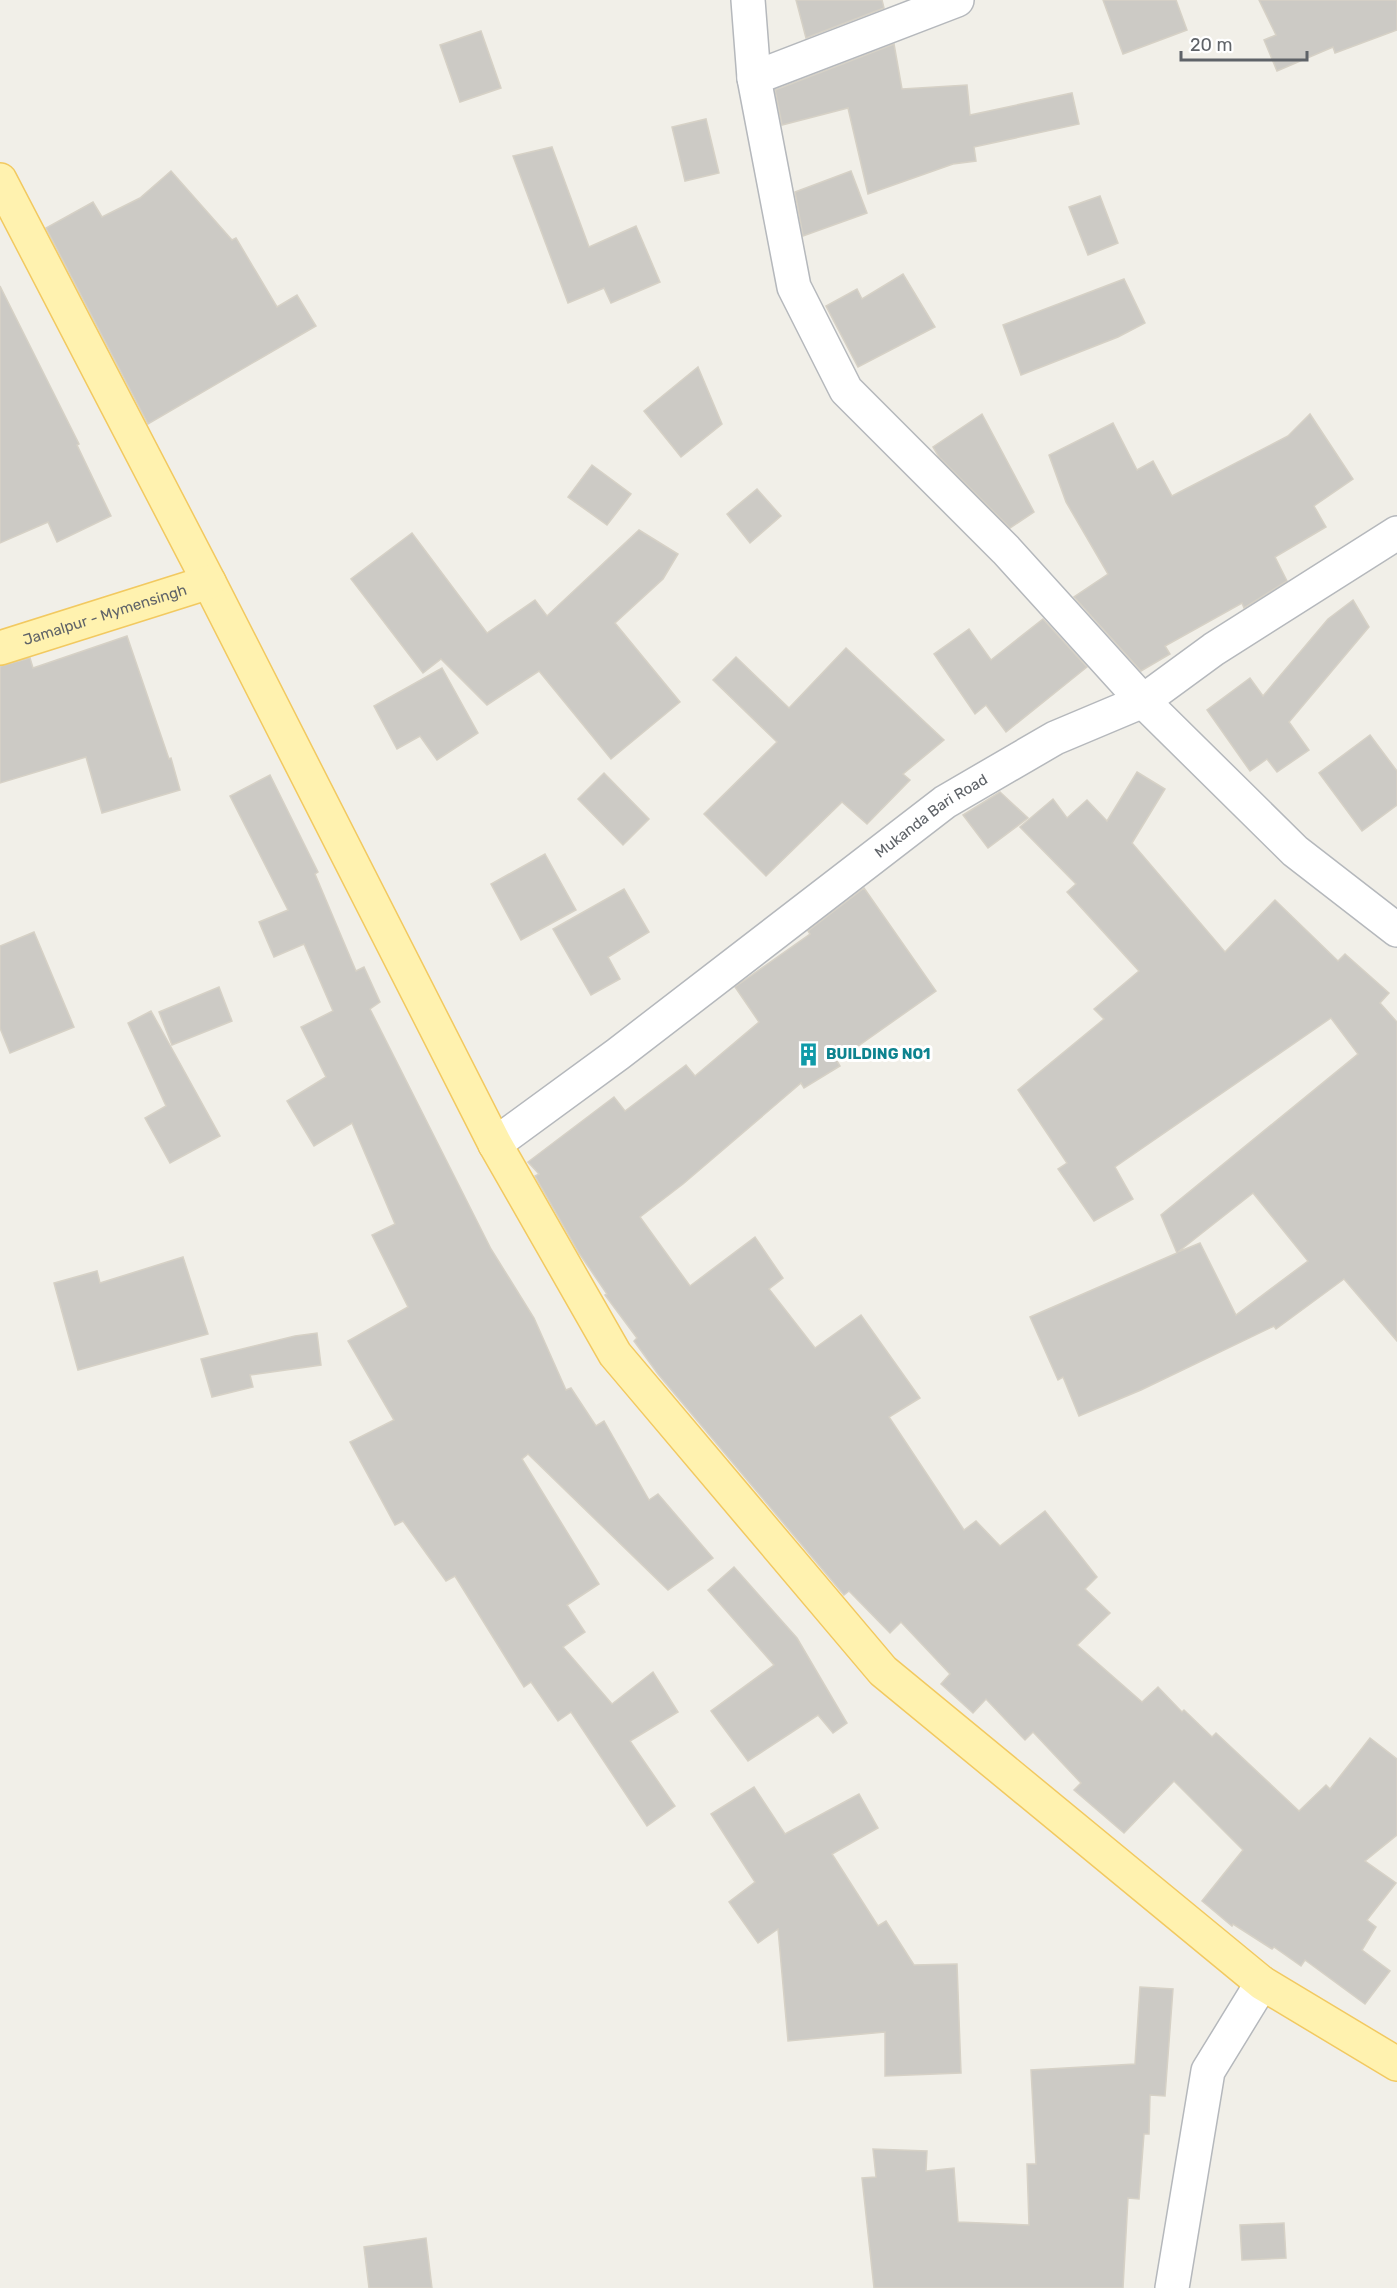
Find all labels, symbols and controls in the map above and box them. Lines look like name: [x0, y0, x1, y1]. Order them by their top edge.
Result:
scale bar: [1181, 24, 1307, 62]
text: 20 m: [1190, 34, 1232, 56]
street label: Jamalpur - Mymensingh: [21, 581, 189, 649]
street label: Mukanda Bari Road: [871, 770, 991, 862]
building icon: BUILDING NO1: [795, 1041, 821, 1067]
place label: BUILDING NO1: [826, 1045, 931, 1063]

